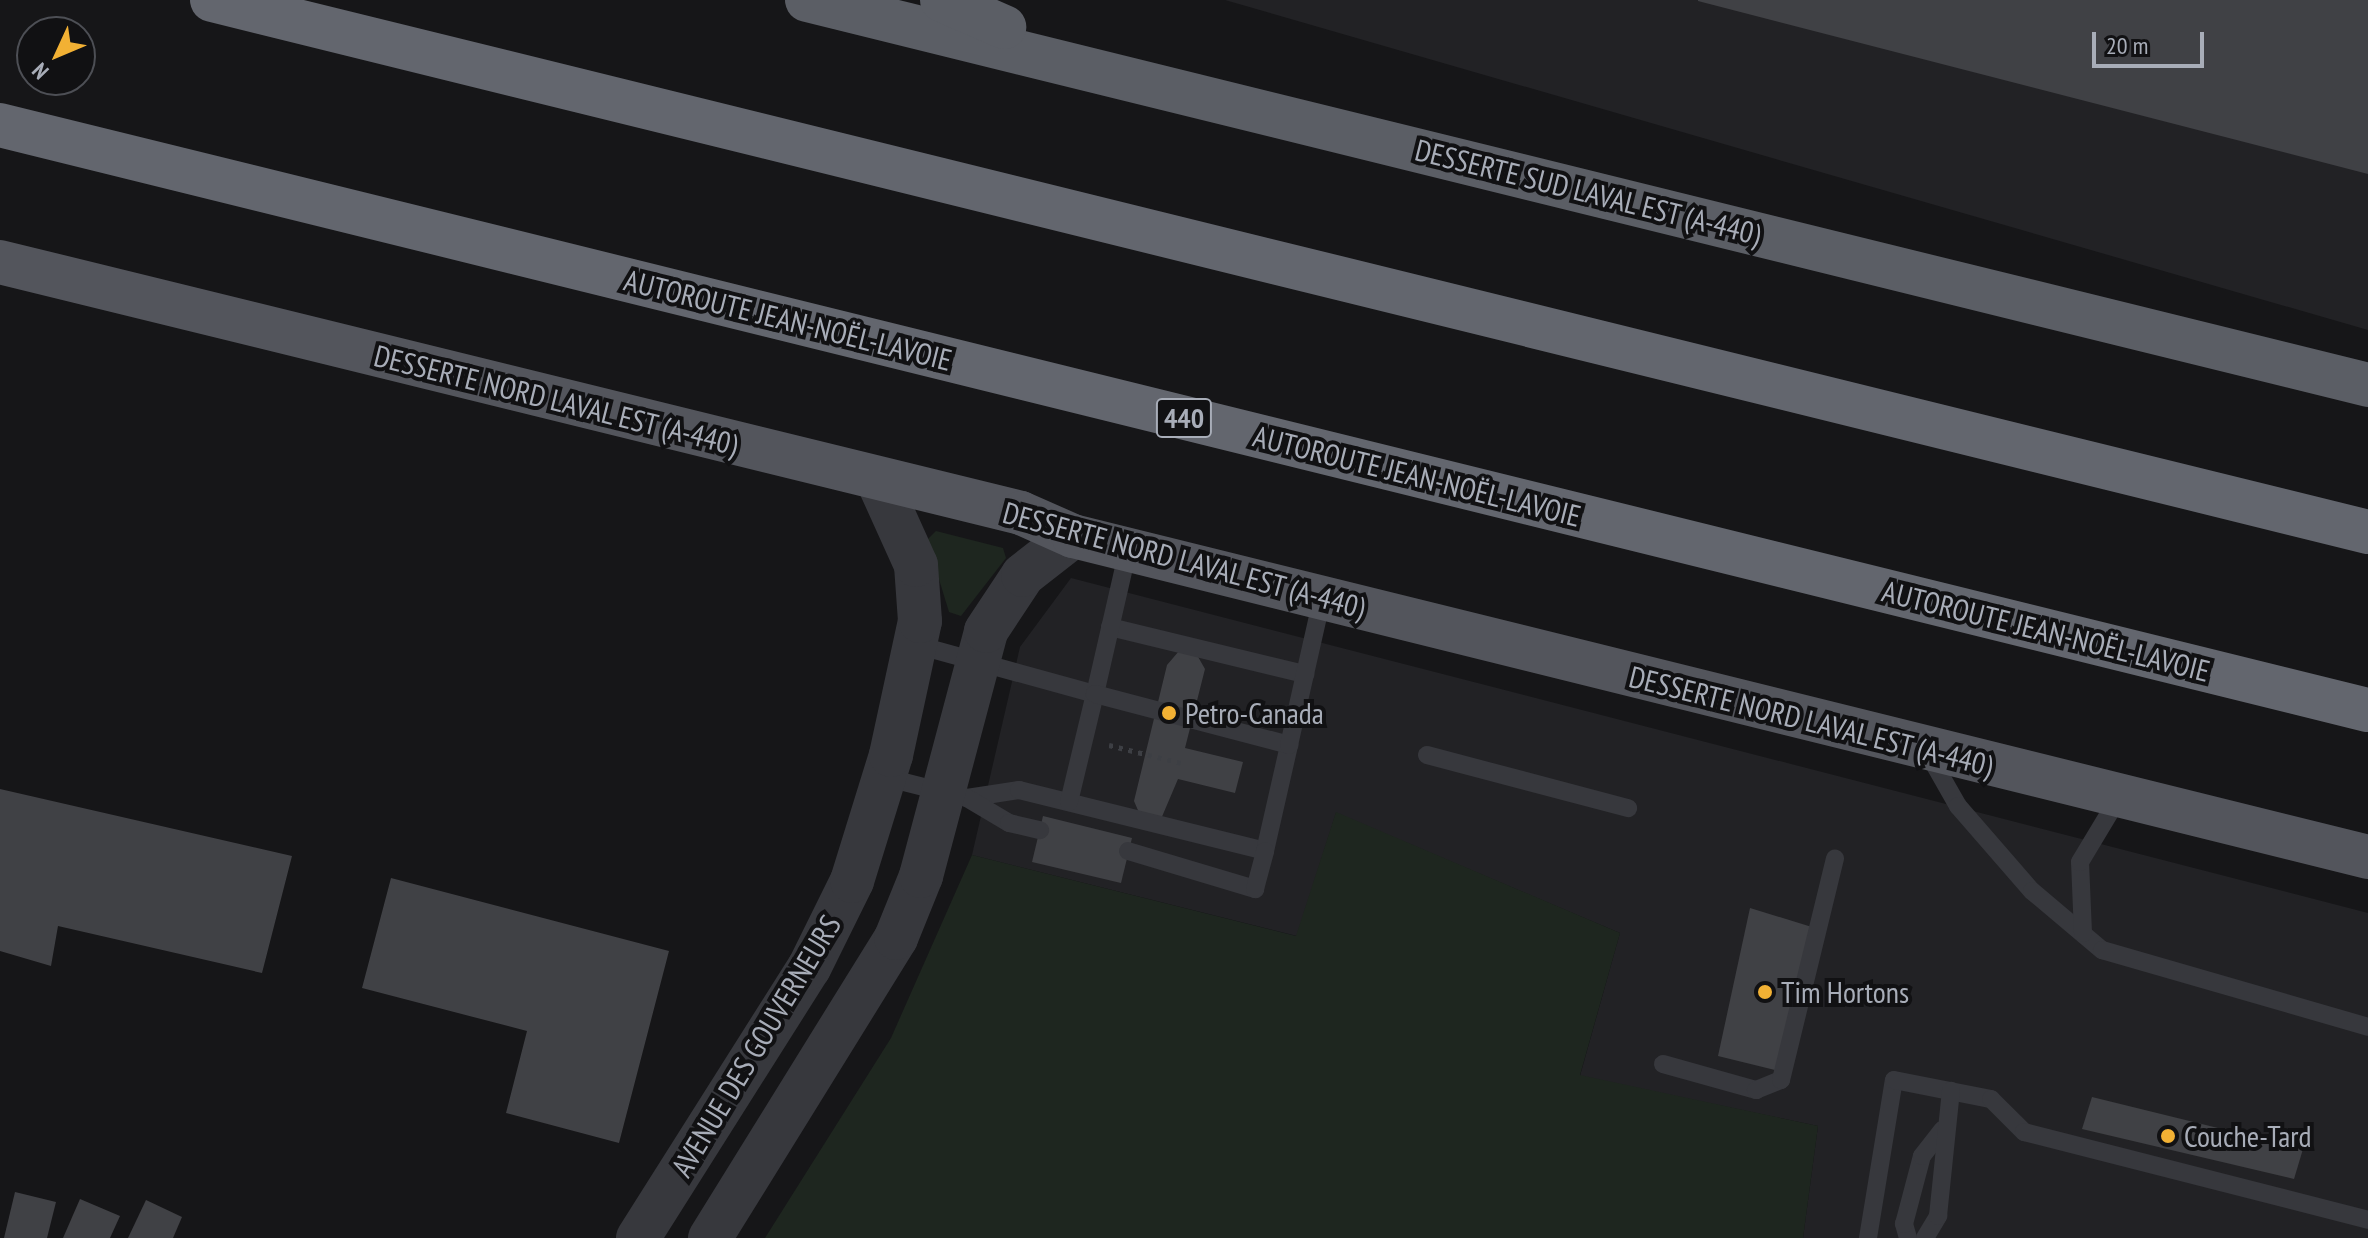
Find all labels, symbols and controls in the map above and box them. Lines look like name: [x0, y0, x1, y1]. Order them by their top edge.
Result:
north arrow: [16, 16, 96, 96]
scale bar: [2096, 16, 2208, 66]
text: 20 m: [2106, 30, 2148, 61]
text: N: [26, 57, 54, 85]
street label: DESSERTE SUD LAVAL EST (A-440): [1411, 131, 1765, 253]
street label: AUTOROUTE JEAN-NOËL-LAVOIE: [621, 262, 955, 378]
street label: DESSERTE NORD LAVAL EST (A-440): [370, 337, 742, 463]
road number: 440: [1154, 394, 1214, 442]
street label: AUTOROUTE JEAN-NOËL-LAVOIE: [1250, 418, 1584, 534]
street label: DESSERTE NORD LAVAL EST (A-440): [998, 494, 1370, 626]
street label: AUTOROUTE JEAN-NOËL-LAVOIE: [1879, 573, 2213, 689]
street label: DESSERTE NORD LAVAL EST (A-440): [1625, 658, 1997, 784]
place label: Petro-Canada: [1185, 695, 1324, 731]
marker: Petro-Canada: [1160, 704, 1178, 722]
street label: AVENUE DES GOUVERNEURS: [664, 909, 848, 1183]
place label: Tim Hortons: [1781, 974, 1909, 1010]
marker: Tim Hortons: [1756, 983, 1774, 1001]
place label: Couche-Tard: [2184, 1118, 2311, 1154]
marker: Couche-Tard: [2159, 1127, 2177, 1145]

